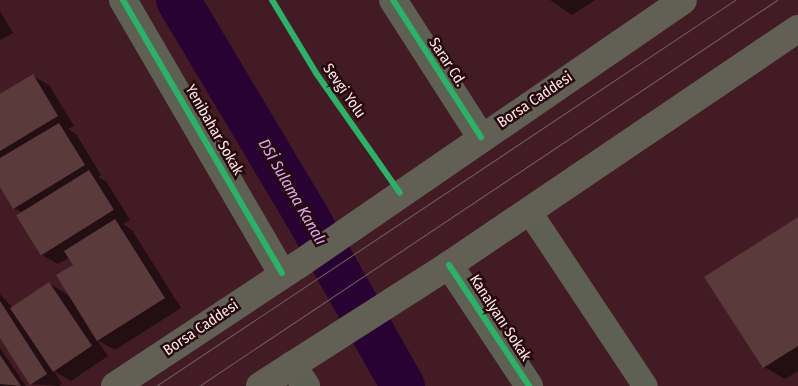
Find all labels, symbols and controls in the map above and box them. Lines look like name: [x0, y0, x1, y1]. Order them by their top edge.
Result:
street label: Sarar Cd.: [425, 34, 469, 90]
street label: Sevgi Yolu: [319, 60, 369, 122]
street label: Borsa Caddesi: [494, 68, 576, 132]
street label: Yenibahar Sokak: [181, 82, 247, 178]
water label: DSİ Sulama Kanalı: [254, 136, 330, 248]
street label: Kanalyanı Sokak: [465, 271, 535, 365]
street label: Borsa Caddesi: [160, 296, 242, 360]

